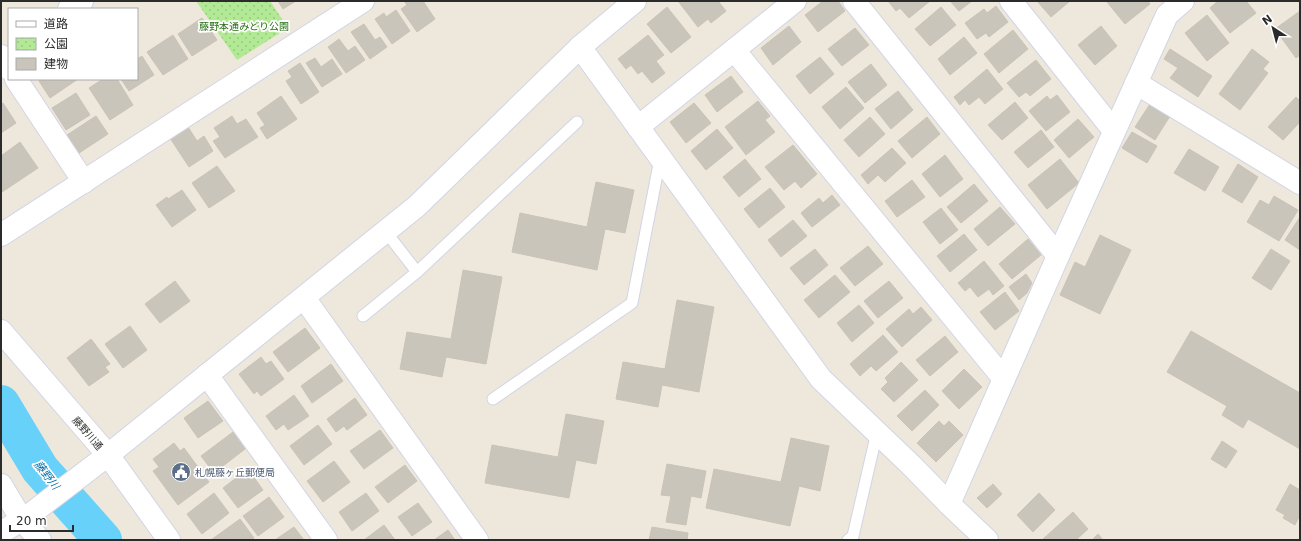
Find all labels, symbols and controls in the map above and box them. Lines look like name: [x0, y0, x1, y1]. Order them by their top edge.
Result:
legend: [8, 8, 138, 80]
north arrow: [1253, 8, 1293, 48]
text: N: [1260, 12, 1275, 28]
text: 道路: [44, 17, 68, 31]
park label: 藤野本通みどり公園: [199, 21, 289, 32]
text: 公園: [44, 37, 68, 51]
text: 建物: [44, 57, 68, 71]
street label: 藤野川通: [70, 415, 105, 452]
water label: 藤野川: [31, 458, 63, 493]
public building icon: 札幌藤ヶ丘郵便局: [170, 461, 192, 483]
place label: 札幌藤ヶ丘郵便局: [195, 467, 275, 478]
scale bar: [10, 507, 73, 533]
text: 20 m: [16, 514, 47, 528]

